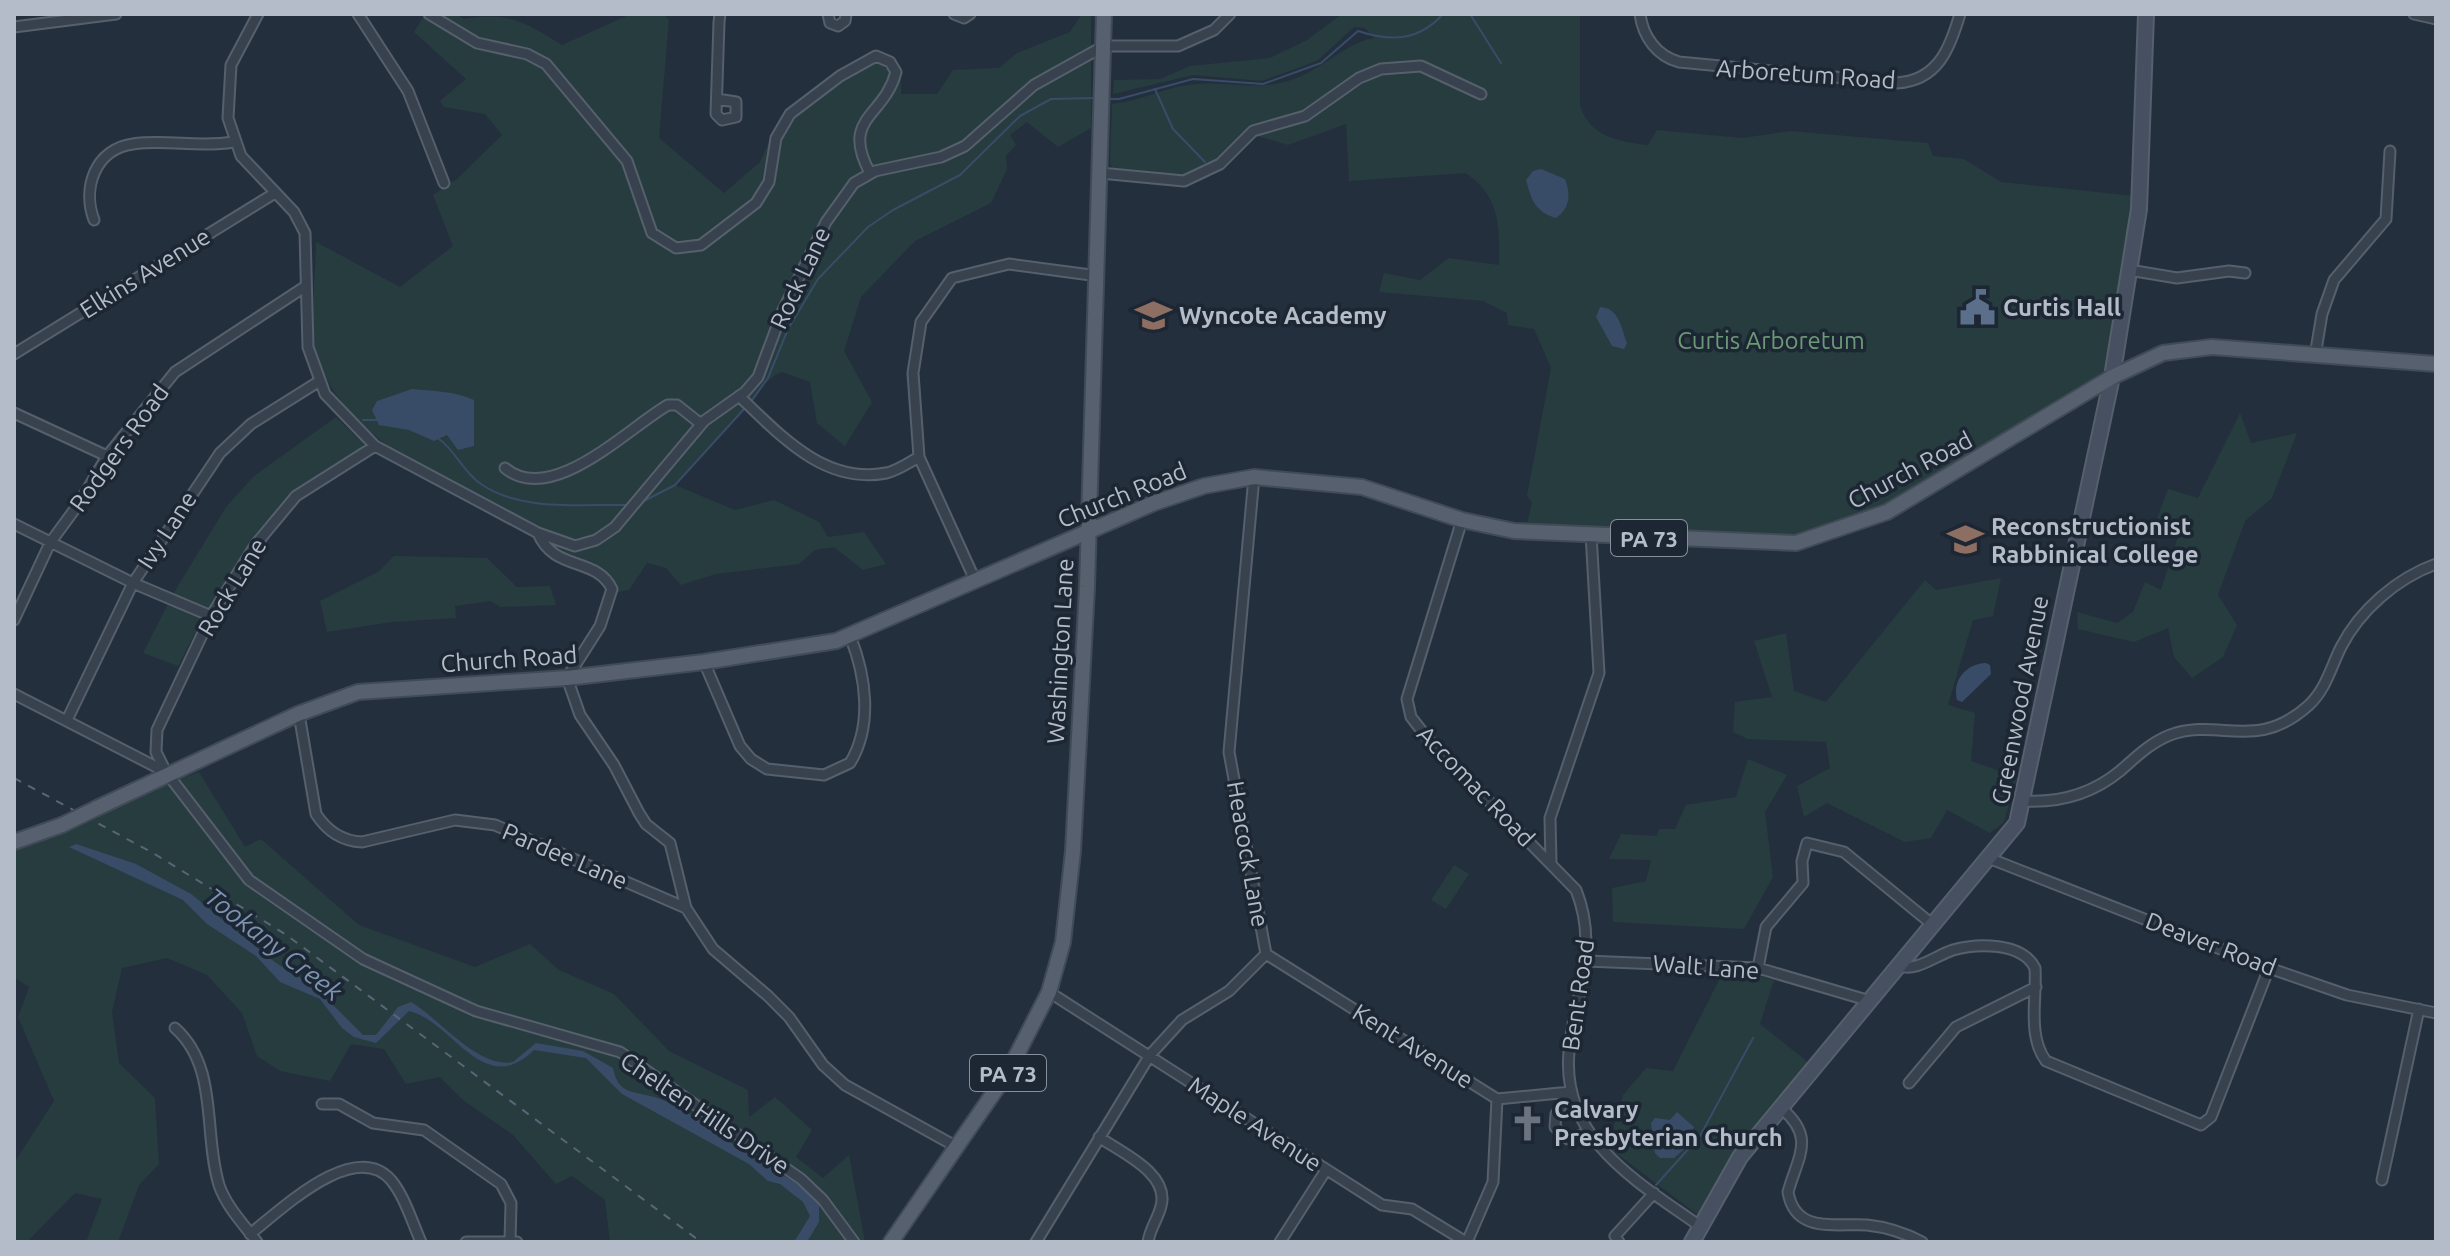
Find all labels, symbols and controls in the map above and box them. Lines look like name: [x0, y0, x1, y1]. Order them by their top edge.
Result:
street label: Arboretum Road: [1715, 54, 1897, 94]
street label: Elkins Avenue: [75, 222, 215, 324]
street label: Rock Lane: [765, 223, 835, 333]
public building icon: Curtis Hall: [1958, 288, 1996, 326]
place label: Curtis Hall: [2003, 294, 2121, 321]
school or university icon: Wyncote Academy: [1134, 296, 1172, 334]
place label: Wyncote Academy: [1179, 302, 1387, 329]
park label: Curtis Arboretum: [1677, 327, 1865, 354]
street label: Rodgers Road: [64, 379, 174, 517]
street label: Church Road: [1843, 426, 1977, 514]
street label: Church Road: [1053, 457, 1191, 533]
street label: Ivy Lane: [132, 486, 202, 574]
place label: Reconstructionist Rabbinical College: [1991, 513, 2199, 568]
road number: PA 73: [1611, 520, 1687, 556]
school or university icon: Reconstructionist Rabbinical College: [1946, 521, 1984, 559]
street label: Rock Lane: [192, 533, 272, 641]
street label: Washington Lane: [1042, 558, 1078, 744]
street label: Greenwood Avenue: [1986, 593, 2054, 807]
street label: Church Road: [440, 641, 578, 677]
street label: Accomac Road: [1412, 720, 1540, 852]
street label: Heacock Lane: [1222, 779, 1274, 929]
street label: Pardee Lane: [498, 818, 632, 894]
water label: Tookany Creek: [200, 882, 349, 1007]
street label: Deaver Road: [2142, 907, 2280, 981]
street label: Bent Road: [1557, 937, 1599, 1053]
street label: Walt Lane: [1652, 950, 1760, 984]
street label: Kent Avenue: [1348, 998, 1478, 1094]
street label: Chelten Hills Drive: [616, 1047, 794, 1179]
road number: PA 73: [970, 1055, 1046, 1091]
street label: Maple Avenue: [1183, 1071, 1327, 1177]
place label: Calvary Presbyterian Church: [1554, 1096, 1783, 1151]
church icon: Calvary Presbyterian Church: [1509, 1104, 1547, 1142]

